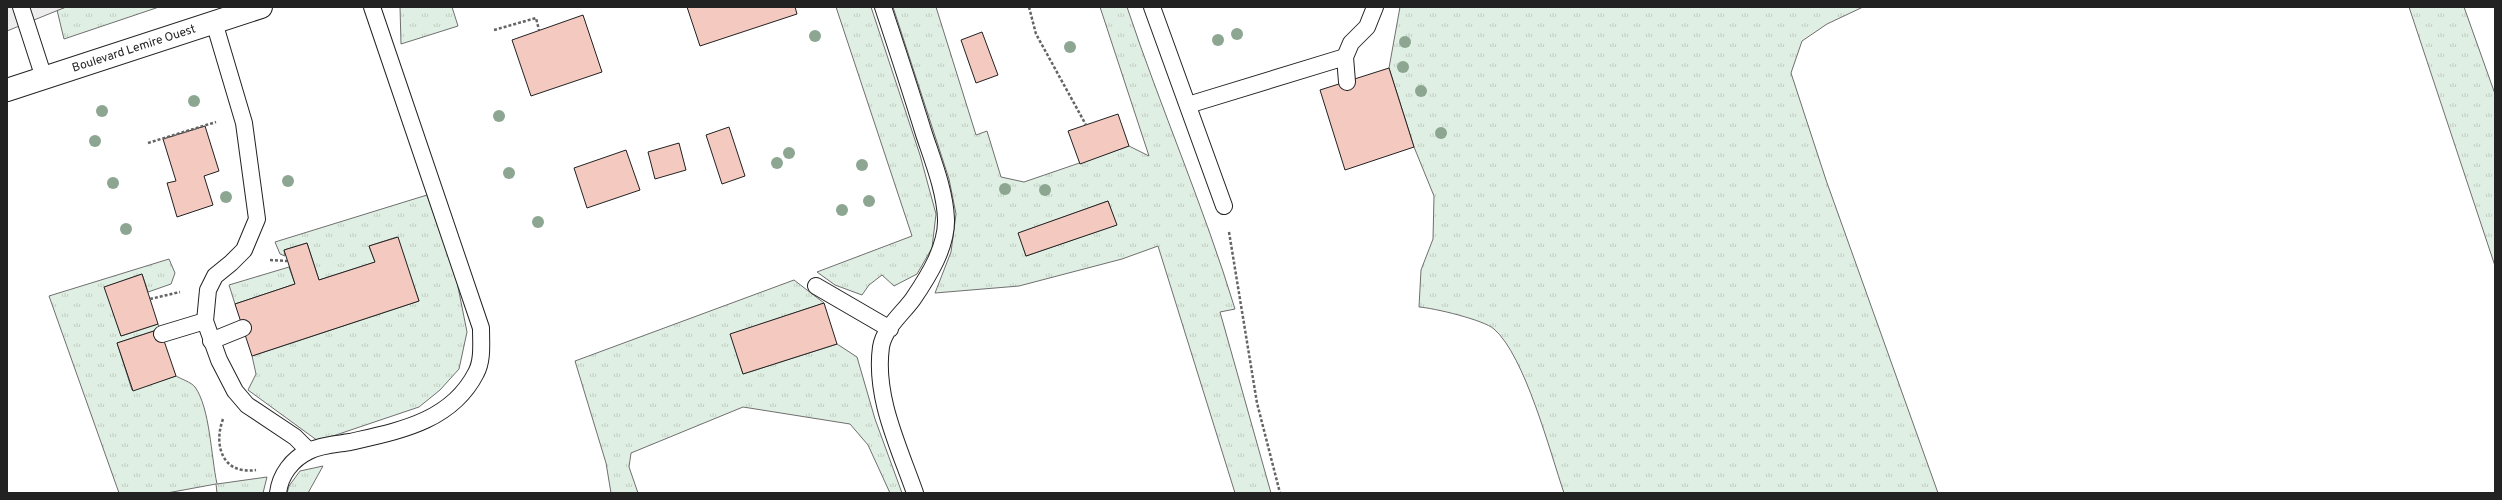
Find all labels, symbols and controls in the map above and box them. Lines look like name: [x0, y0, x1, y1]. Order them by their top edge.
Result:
street label: Boulevard Lemire Ouest: [70, 21, 198, 77]

